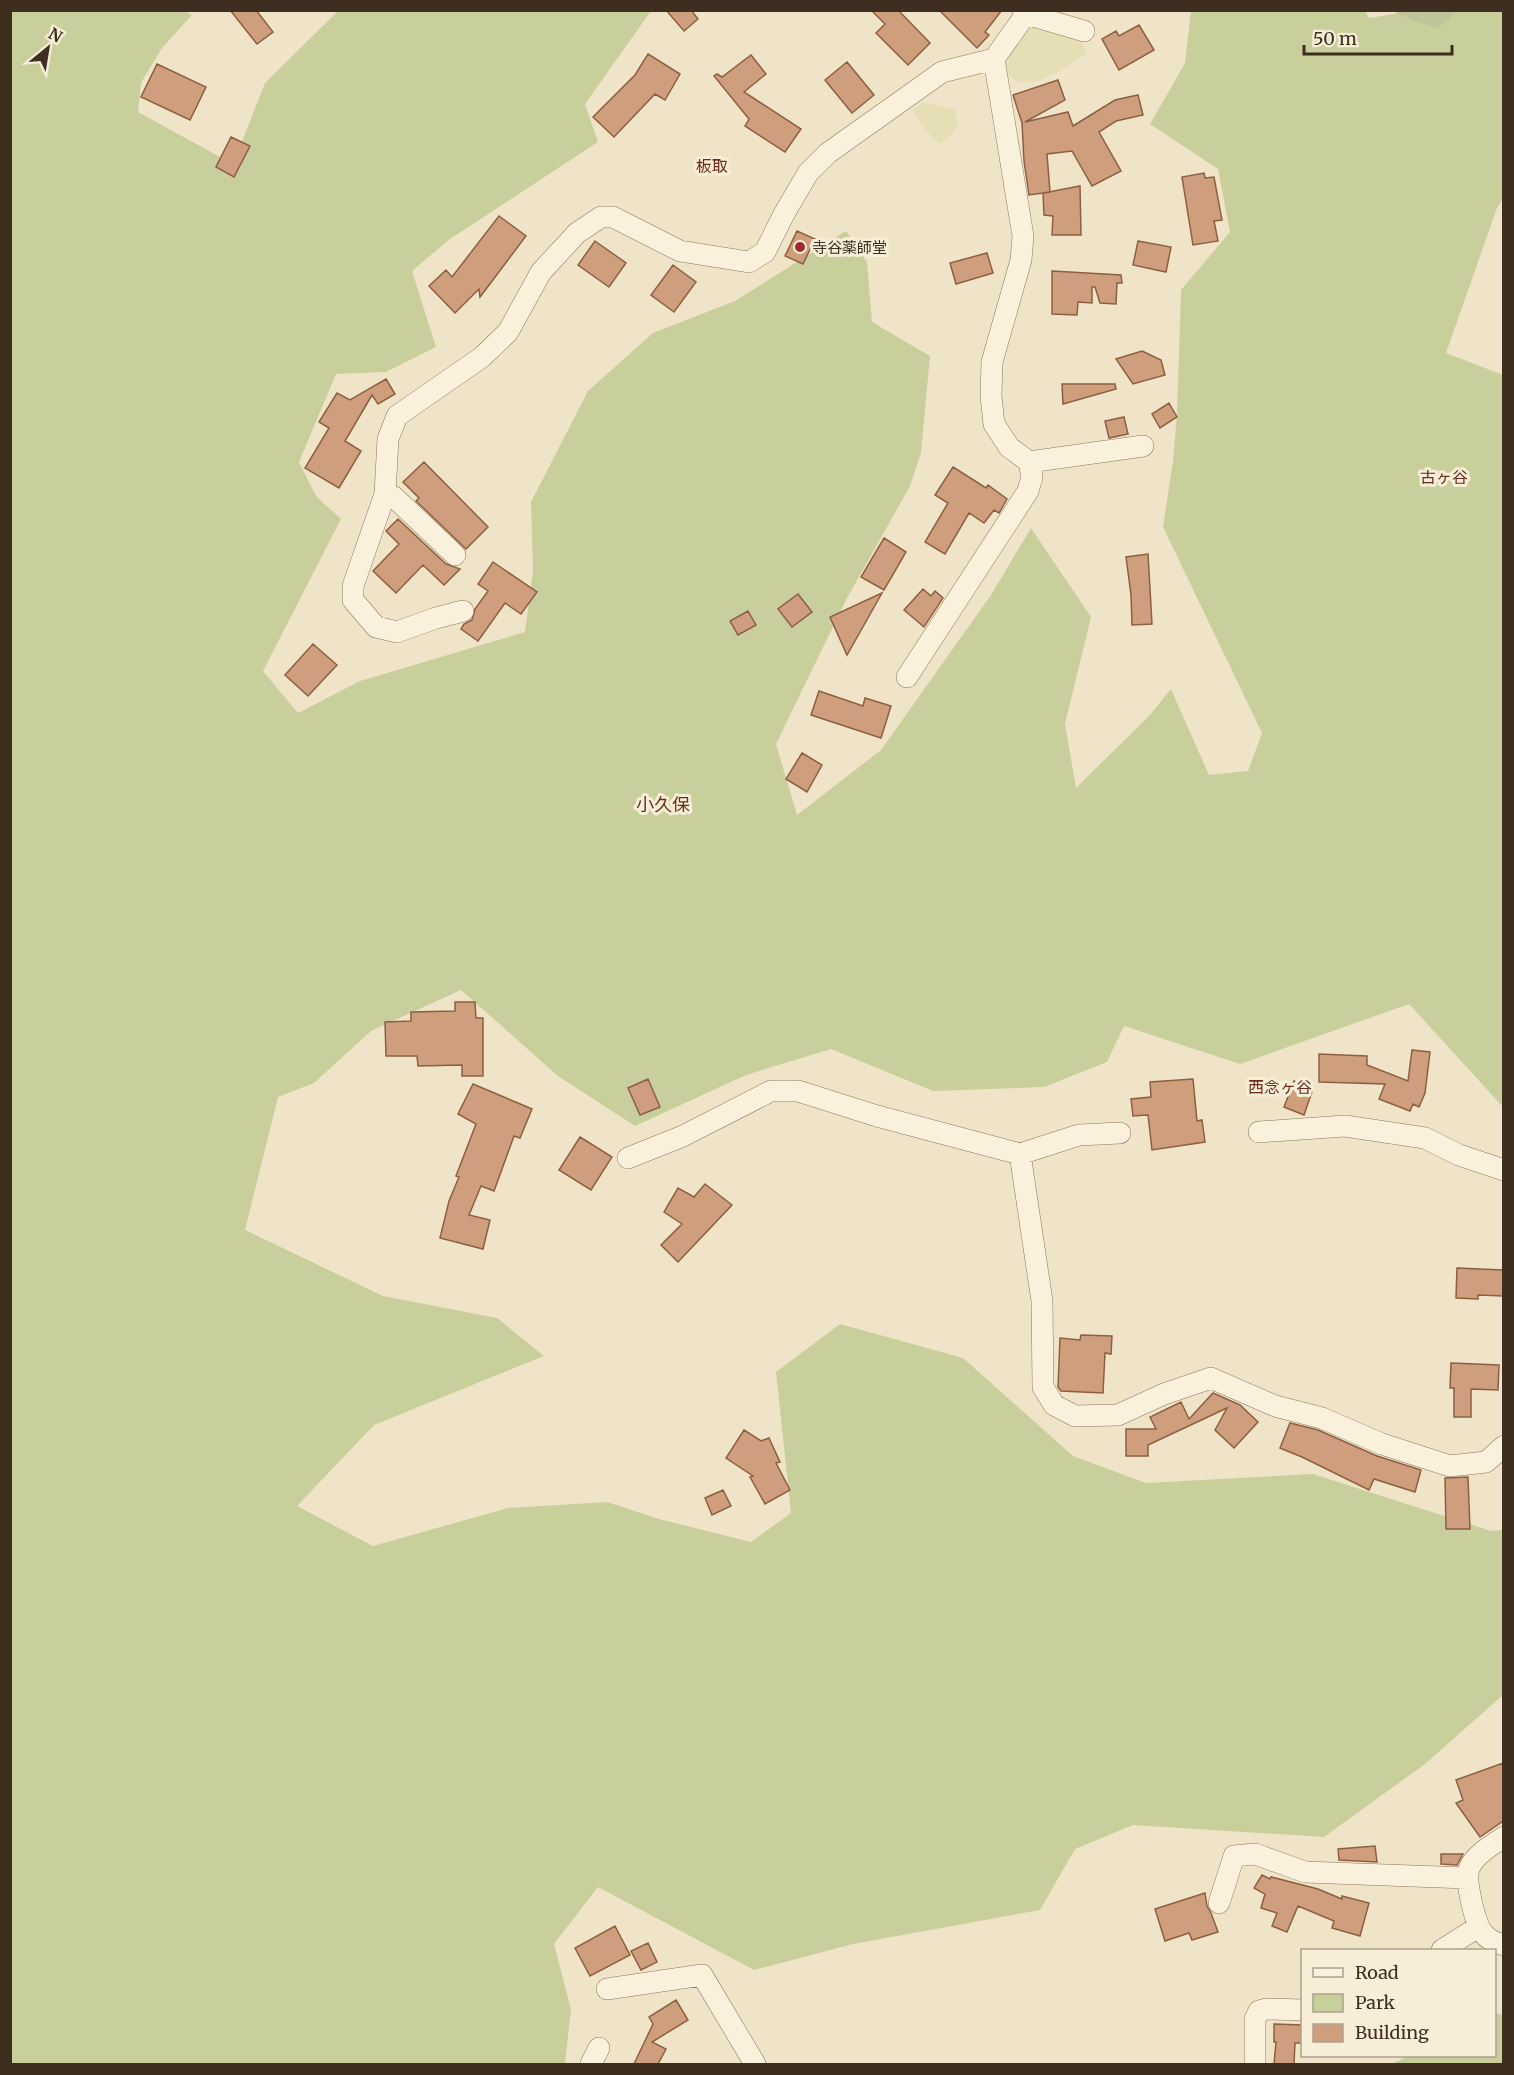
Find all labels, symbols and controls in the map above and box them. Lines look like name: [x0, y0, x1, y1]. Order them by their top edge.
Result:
north arrow: [18, 18, 78, 78]
scale bar: [1304, 18, 1452, 56]
text: N: [45, 23, 66, 47]
text: 50 m: [1313, 27, 1357, 50]
district label: 板取: [696, 156, 728, 176]
place label: 寺谷薬師堂: [812, 238, 887, 257]
marker: 寺谷薬師堂: [793, 240, 807, 254]
district label: 古ヶ谷: [1420, 467, 1468, 487]
district label: 小久保: [636, 793, 690, 816]
district label: 西念ヶ谷: [1248, 1077, 1312, 1097]
legend: [1301, 1949, 1496, 2057]
text: Road: [1355, 1961, 1399, 1984]
text: Park: [1355, 1991, 1396, 2014]
text: Building: [1355, 2021, 1429, 2044]

